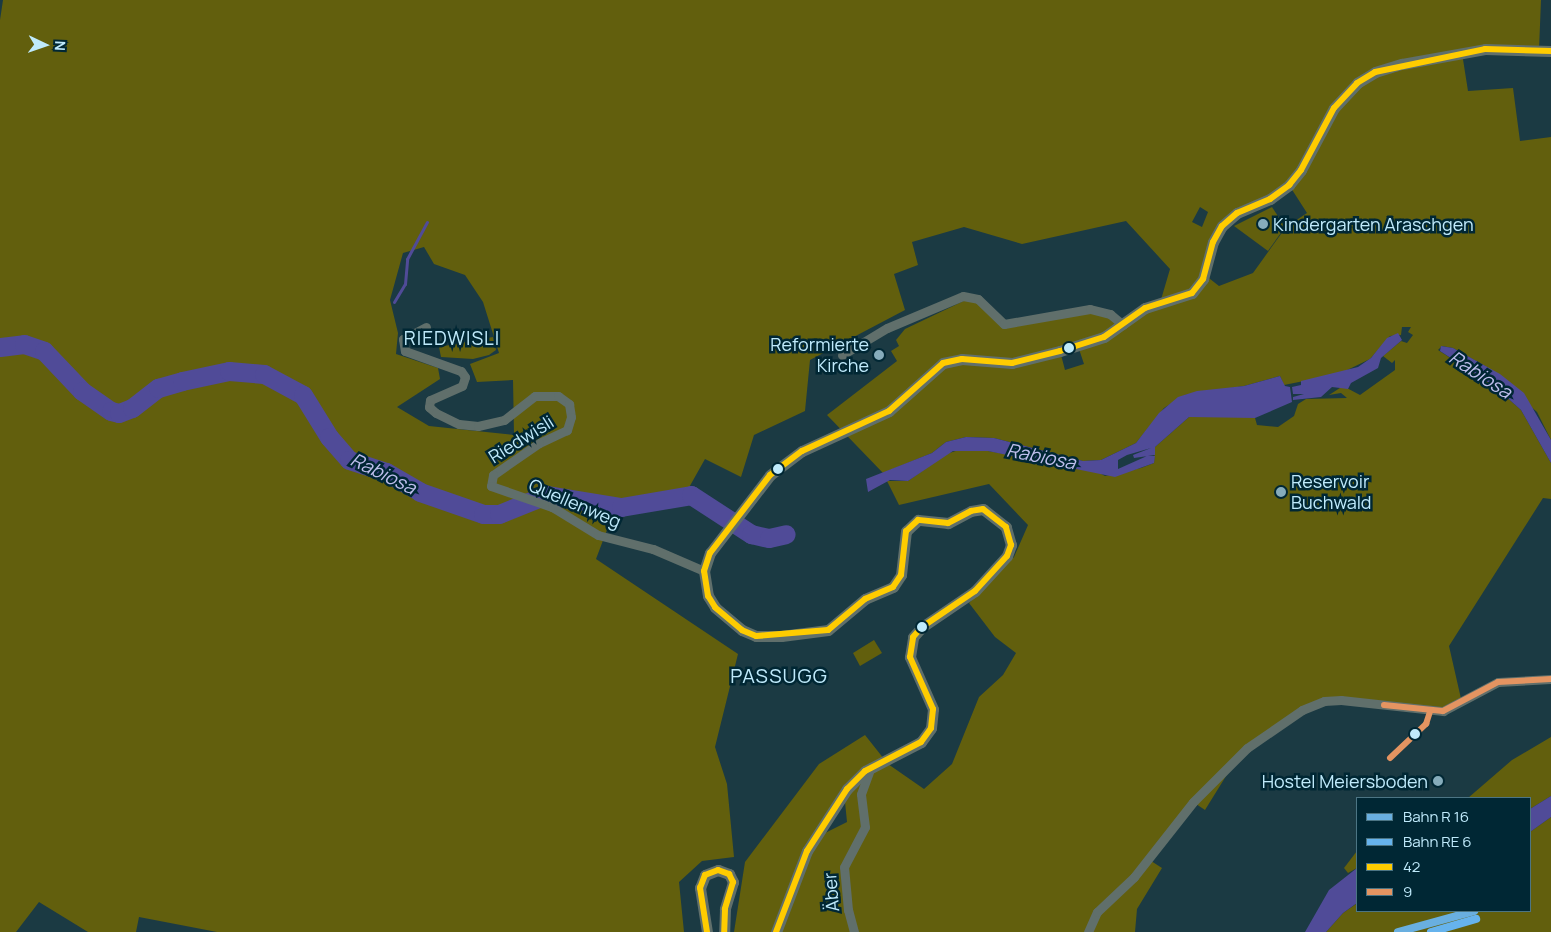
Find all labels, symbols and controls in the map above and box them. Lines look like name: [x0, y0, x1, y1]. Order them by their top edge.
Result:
north arrow: [20, 20, 70, 70]
text: N: [51, 40, 70, 51]
place label: Kindergarten Araschgen: [1273, 213, 1474, 235]
marker: Kindergarten Araschgen: [1257, 218, 1269, 230]
district label: RIEDWISLI: [403, 328, 501, 350]
place label: Reformierte Kirche: [770, 334, 869, 376]
unlabelled marker: [1064, 343, 1074, 353]
water label: Rabiosa: [1444, 346, 1516, 404]
marker: Reformierte Kirche: [873, 349, 885, 361]
street label: Riedwisli: [484, 411, 558, 467]
water label: Rabiosa: [1005, 439, 1077, 475]
water label: Rabiosa: [347, 448, 419, 500]
unlabelled marker: [773, 464, 783, 474]
place label: Reservoir Buchwald: [1291, 471, 1372, 514]
street label: Quellenweg: [526, 474, 624, 532]
marker: Reservoir Buchwald: [1275, 486, 1287, 498]
unlabelled marker: [917, 622, 927, 632]
district label: PASSUGG: [729, 663, 829, 687]
unlabelled marker: [1410, 729, 1420, 739]
place label: Hostel Meiersboden: [1262, 770, 1428, 792]
marker: Hostel Meiersboden: [1432, 775, 1444, 787]
legend: [1356, 797, 1531, 912]
text: Bahn R 16: [1403, 806, 1469, 827]
text: Bahn RE 6: [1403, 831, 1472, 852]
text: 42: [1403, 856, 1420, 877]
street label: Äber: [819, 872, 843, 912]
text: 9: [1403, 881, 1412, 902]

